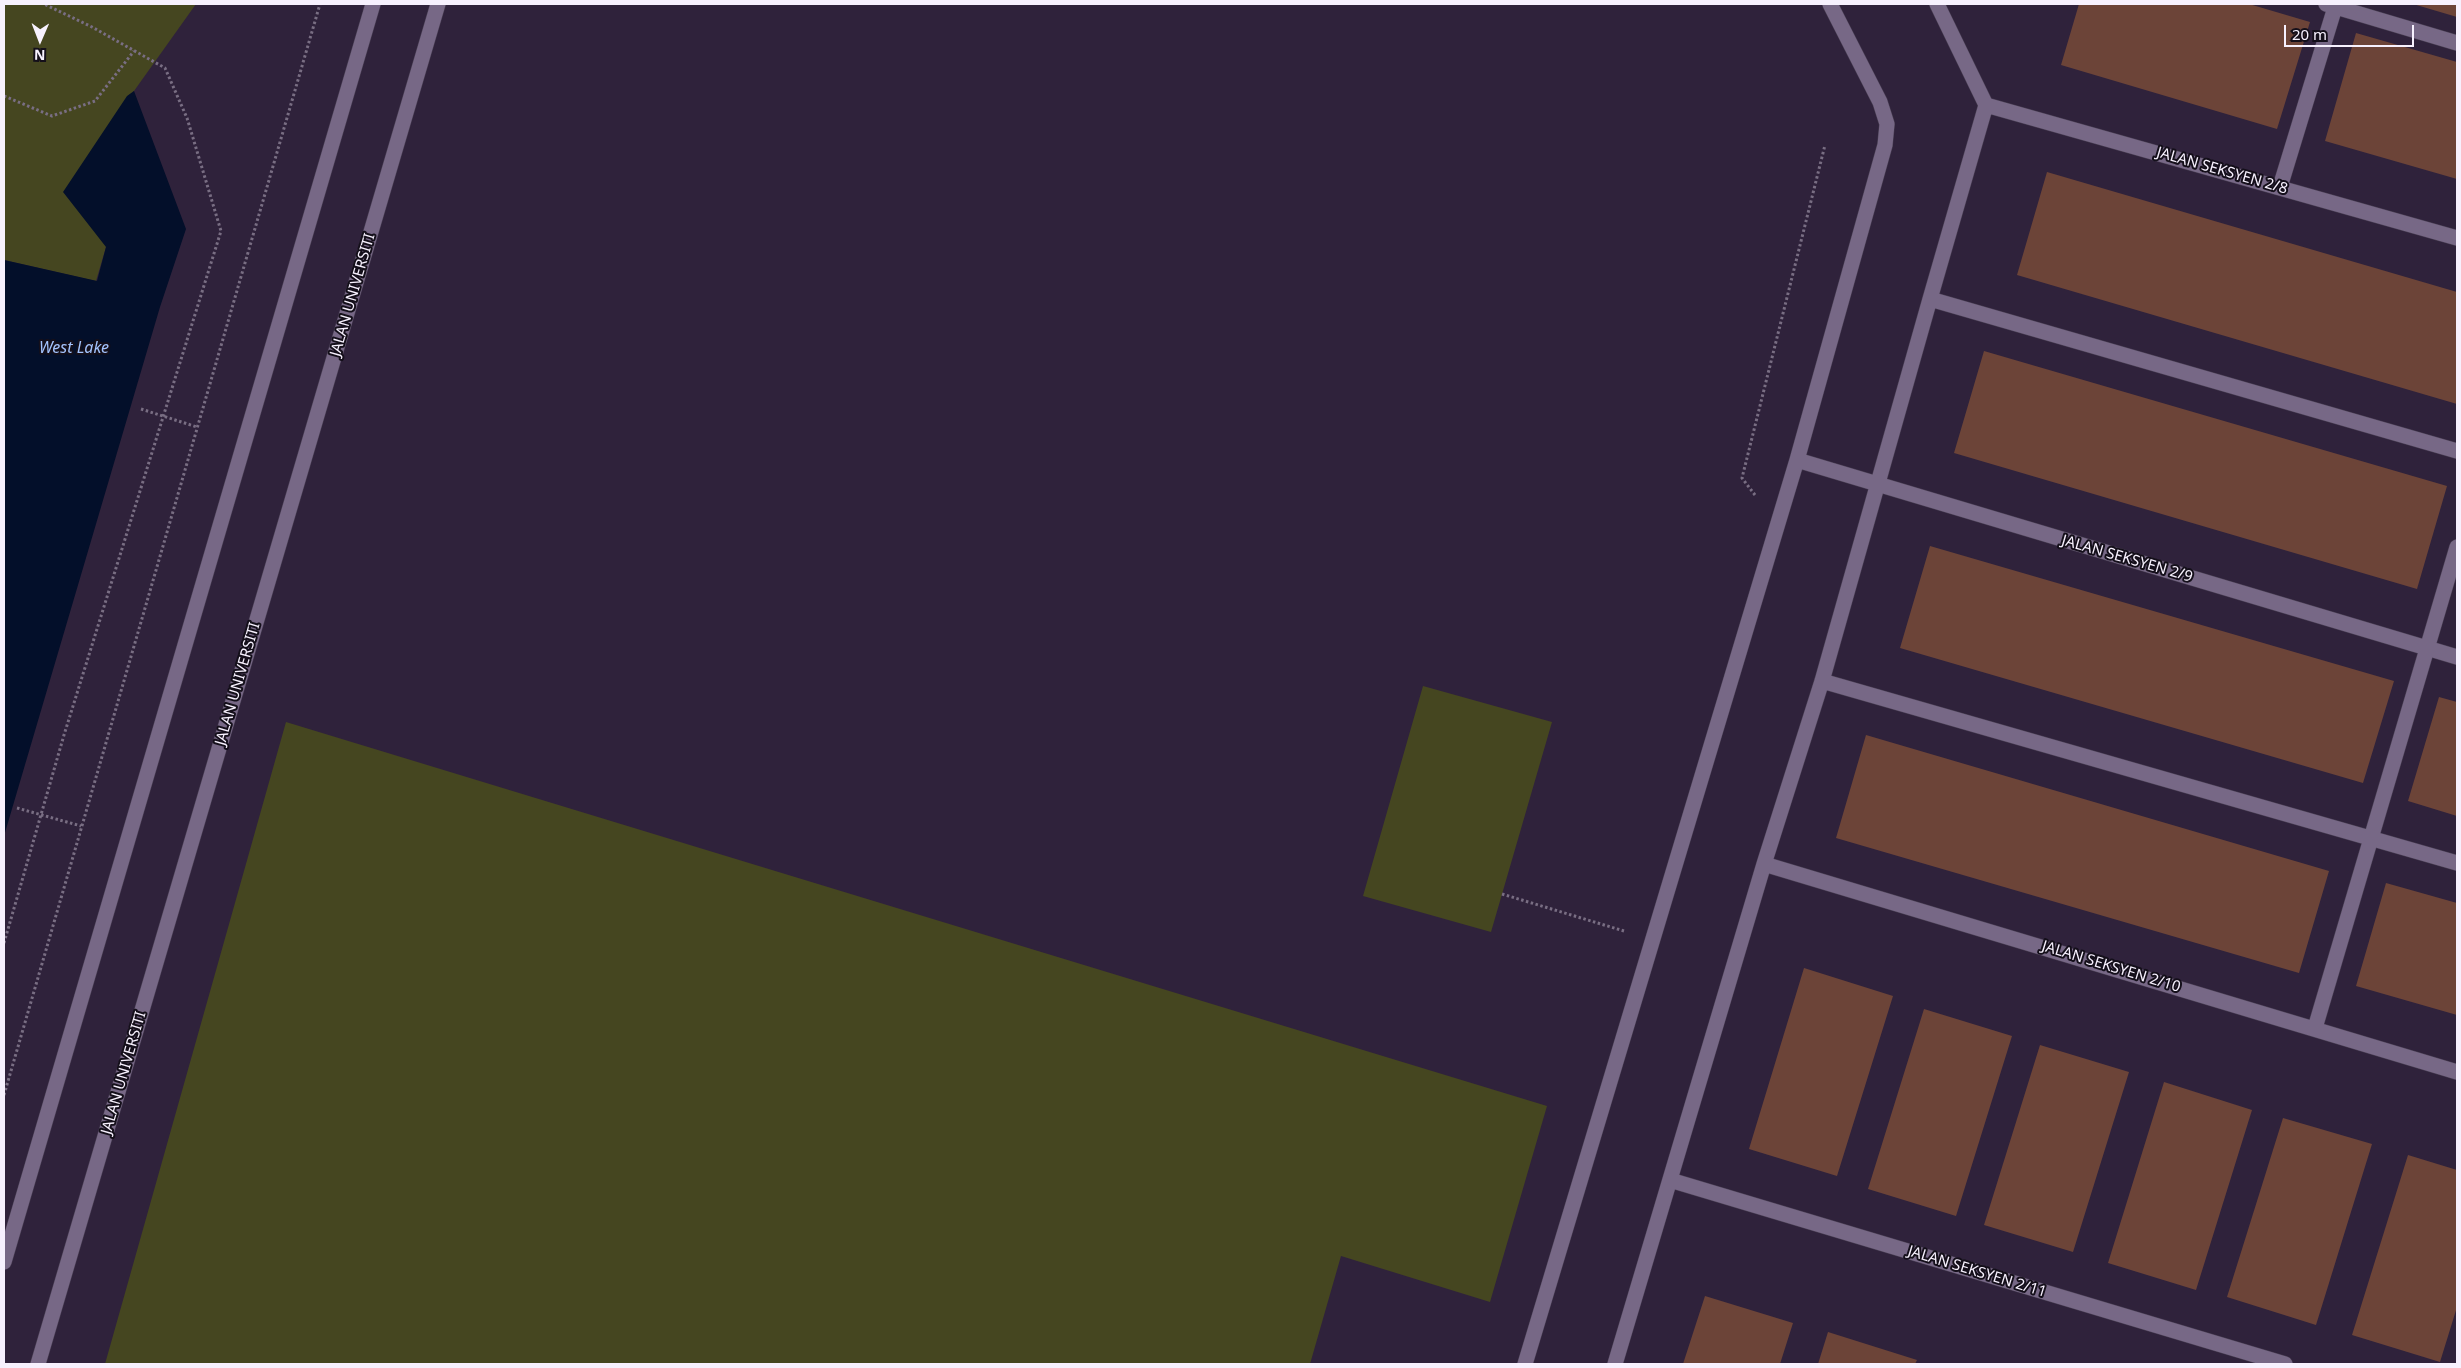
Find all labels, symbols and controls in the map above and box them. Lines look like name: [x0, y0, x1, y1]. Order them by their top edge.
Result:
north arrow: [15, 15, 65, 65]
scale bar: [2286, 15, 2416, 47]
text: 20 m: [2292, 24, 2327, 44]
text: N: [34, 46, 46, 65]
street label: JALAN SEKSYEN 2/8: [2154, 144, 2290, 198]
street label: JALAN UNIVERSITI: [327, 231, 379, 359]
water label: West Lake: [39, 338, 109, 358]
street label: JALAN SEKSYEN 2/9: [2059, 532, 2195, 586]
street label: JALAN UNIVERSITI: [212, 620, 264, 748]
street label: JALAN SEKSYEN 2/10: [2040, 937, 2182, 997]
street label: JALAN UNIVERSITI: [98, 1009, 150, 1137]
street label: JALAN SEKSYEN 2/11: [1906, 1242, 2048, 1302]

